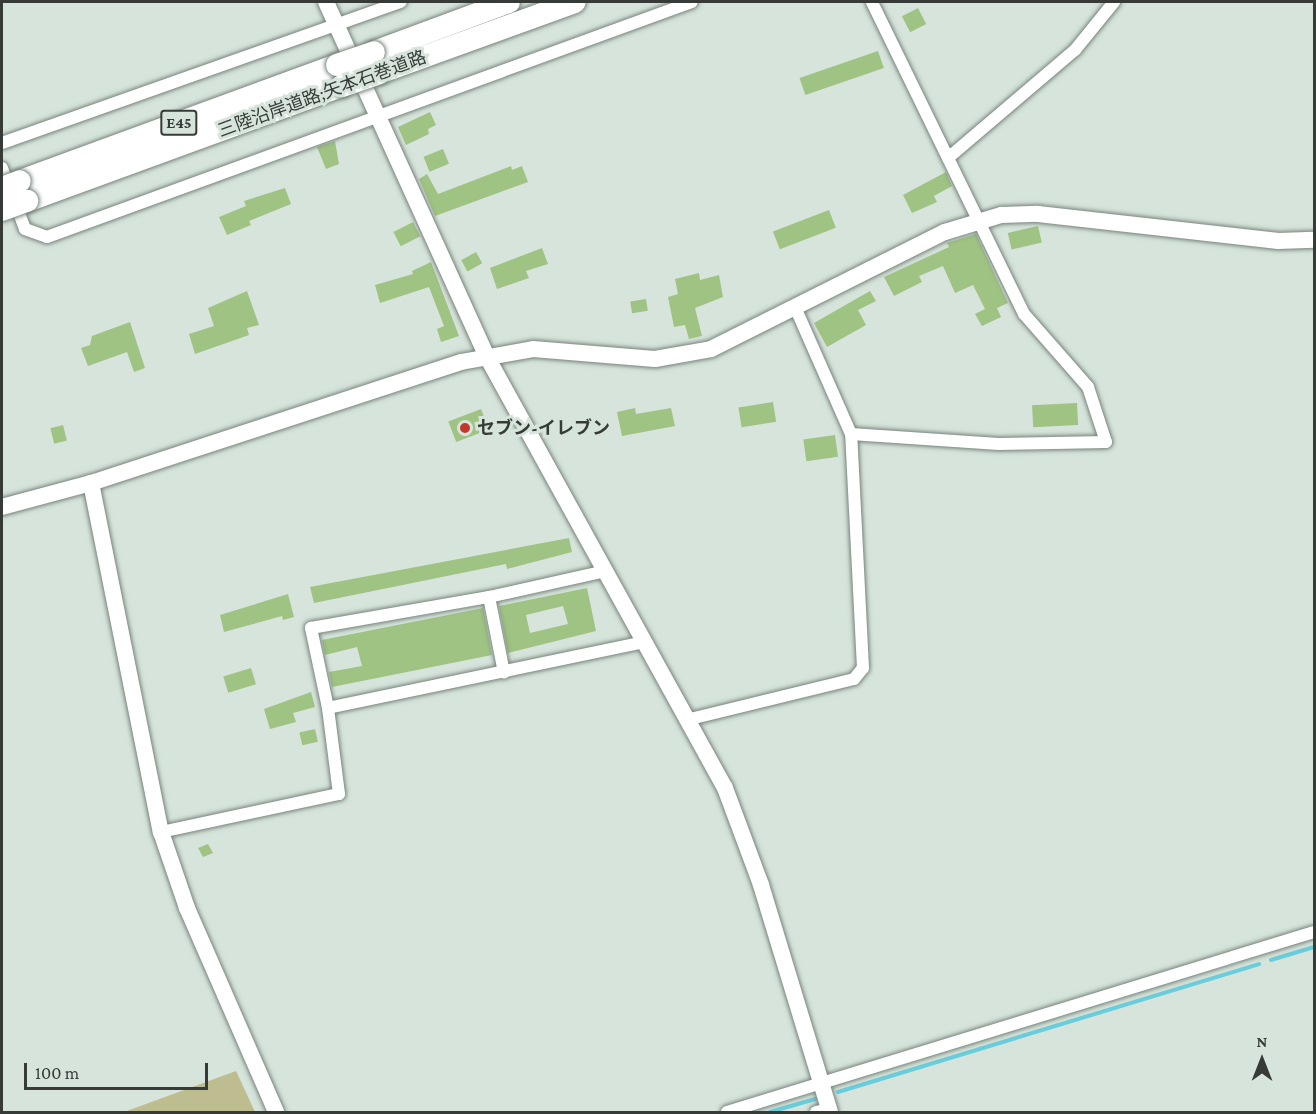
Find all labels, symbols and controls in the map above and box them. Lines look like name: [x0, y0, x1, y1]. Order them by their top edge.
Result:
street label: 三陸沿岸道路;矢本石巻道路: [215, 46, 429, 142]
road number: E45: [160, 110, 198, 136]
place label: セブン-イレブン: [477, 417, 610, 439]
marker: セブン-イレブン: [458, 421, 472, 435]
north arrow: [1232, 1030, 1292, 1090]
text: N: [1257, 1033, 1267, 1050]
scale bar: [27, 1051, 212, 1089]
text: 100 m: [35, 1063, 79, 1083]

